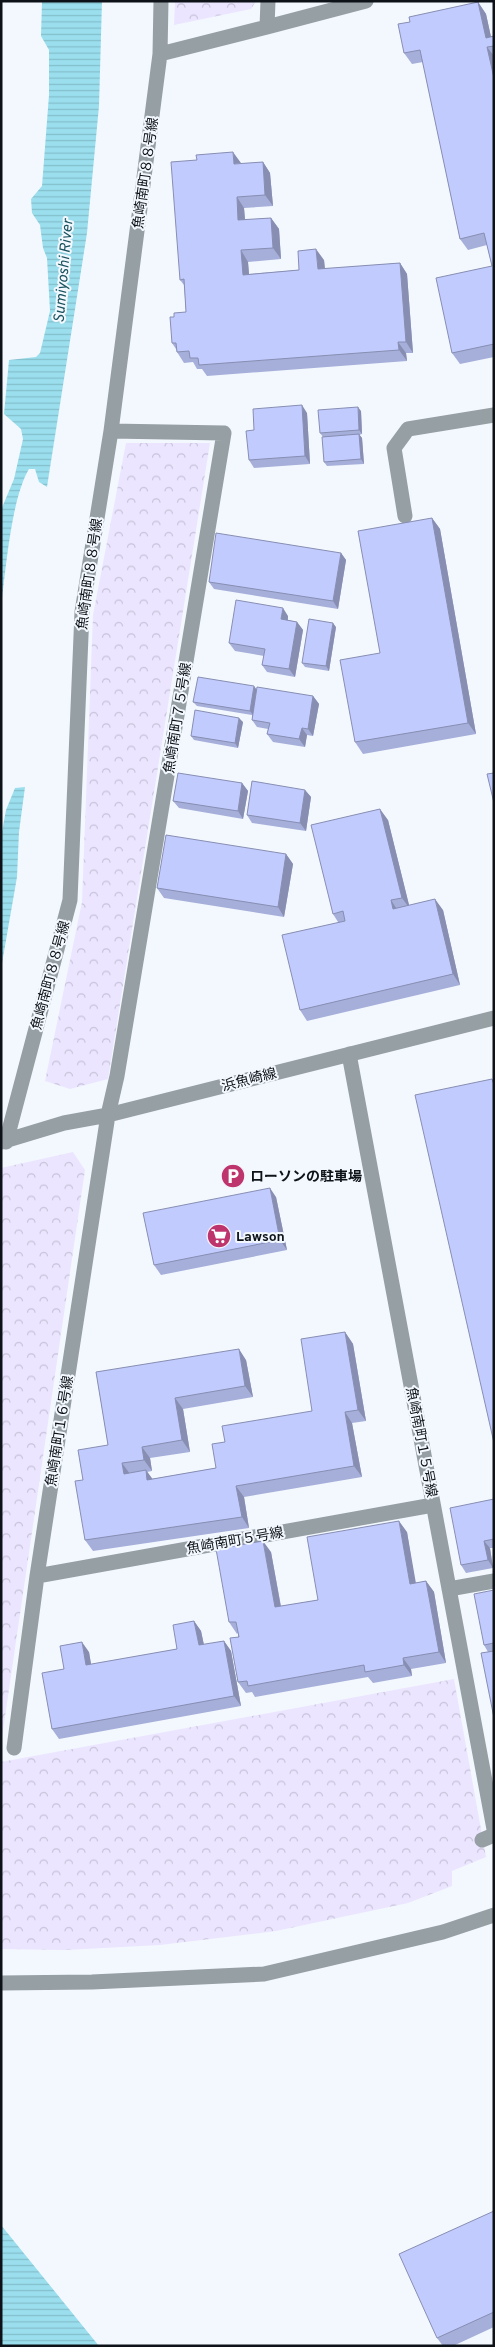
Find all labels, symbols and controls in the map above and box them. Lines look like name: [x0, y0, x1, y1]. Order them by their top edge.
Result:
street label: 魚崎南町８８号線: [130, 117, 163, 230]
water label: Sumiyoshi River: [50, 217, 79, 324]
street label: 魚崎南町８８号線: [74, 518, 107, 631]
street label: 魚崎南町７５号線: [161, 662, 196, 775]
street label: 魚崎南町８８号線: [29, 919, 74, 1032]
street label: 浜魚崎線: [220, 1065, 279, 1095]
parking icon: ローソンの駐車場: [220, 1163, 246, 1189]
place label: ローソンの駐車場: [250, 1169, 362, 1186]
supermarket icon: Lawson: [206, 1223, 232, 1249]
place label: Lawson: [236, 1229, 285, 1246]
street label: 魚崎南町１６号線: [43, 1375, 78, 1488]
street label: 魚崎南町１５号線: [401, 1386, 440, 1499]
street label: 魚崎南町５号線: [186, 1525, 285, 1558]

